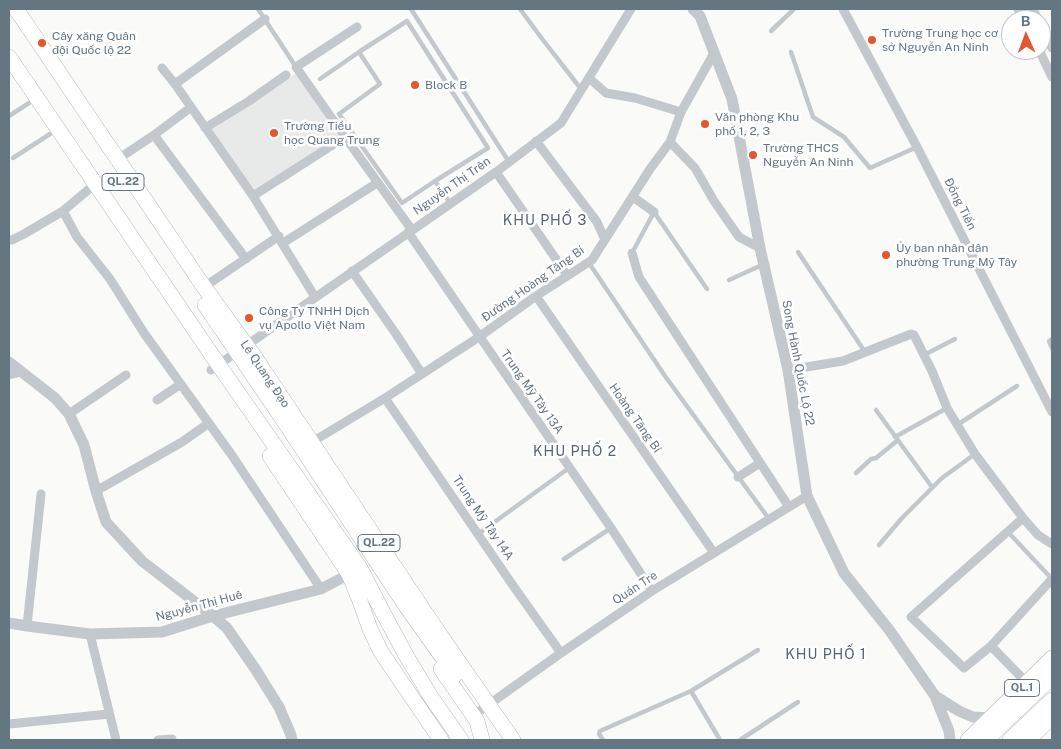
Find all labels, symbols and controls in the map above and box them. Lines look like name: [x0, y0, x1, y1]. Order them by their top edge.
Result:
north arrow: [1001, 10, 1051, 60]
text: B: [1020, 13, 1031, 29]
place label: Trường Trung học cơ sở Nguyễn An Ninh: [882, 26, 998, 54]
place label: Cây xăng Quân đội Quốc lộ 22: [52, 29, 136, 57]
marker: Trường Trung học cơ sở Nguyễn An Ninh: [866, 34, 878, 46]
marker: Cây xăng Quân đội Quốc lộ 22: [36, 37, 48, 49]
place label: Block B: [425, 78, 467, 92]
marker: Block B: [409, 79, 421, 91]
place label: Văn phòng Khu phố 1, 2, 3: [715, 110, 799, 138]
marker: Văn phòng Khu phố 1, 2, 3: [699, 118, 711, 130]
place label: Trường Tiểu học Quang Trung: [284, 119, 380, 147]
marker: Trường Tiểu học Quang Trung: [268, 127, 280, 139]
place label: Trường THCS Nguyễn An Ninh: [763, 141, 853, 169]
marker: Trường THCS Nguyễn An Ninh: [747, 149, 759, 161]
street label: Nguyễn Thị Trên: [411, 154, 493, 218]
road number: QL.22: [102, 173, 144, 190]
street label: Đồng Tiến: [941, 176, 979, 232]
district label: KHU PHỐ 3: [502, 213, 588, 229]
place label: Ủy ban nhân dân phường Trung Mỹ Tây: [896, 241, 1017, 269]
street label: Đường Hoàng Tăng Bí: [479, 243, 587, 325]
marker: Ủy ban nhân dân phường Trung Mỹ Tây: [880, 249, 892, 261]
street label: Song Hành Quốc Lộ 22: [779, 299, 817, 427]
place label: Công Ty TNHH Dịch vụ Apollo Việt Nam: [259, 304, 369, 332]
marker: Công Ty TNHH Dịch vụ Apollo Việt Nam: [243, 312, 255, 324]
street label: Lê Quang Đạo: [237, 338, 293, 410]
street label: Trung Mỹ Tây 13A: [498, 347, 566, 437]
street label: Hoàng Tăng Bí: [606, 381, 664, 455]
district label: KHU PHỐ 2: [532, 444, 618, 460]
street label: Trung Mỹ Tây 14A: [449, 473, 517, 563]
road number: QL.22: [358, 534, 400, 552]
street label: Quán Tre: [610, 568, 660, 608]
street label: Nguyễn Thị Huê: [154, 588, 244, 624]
district label: KHU PHỐ 1: [784, 647, 868, 663]
road number: QL.1: [1004, 680, 1040, 696]

